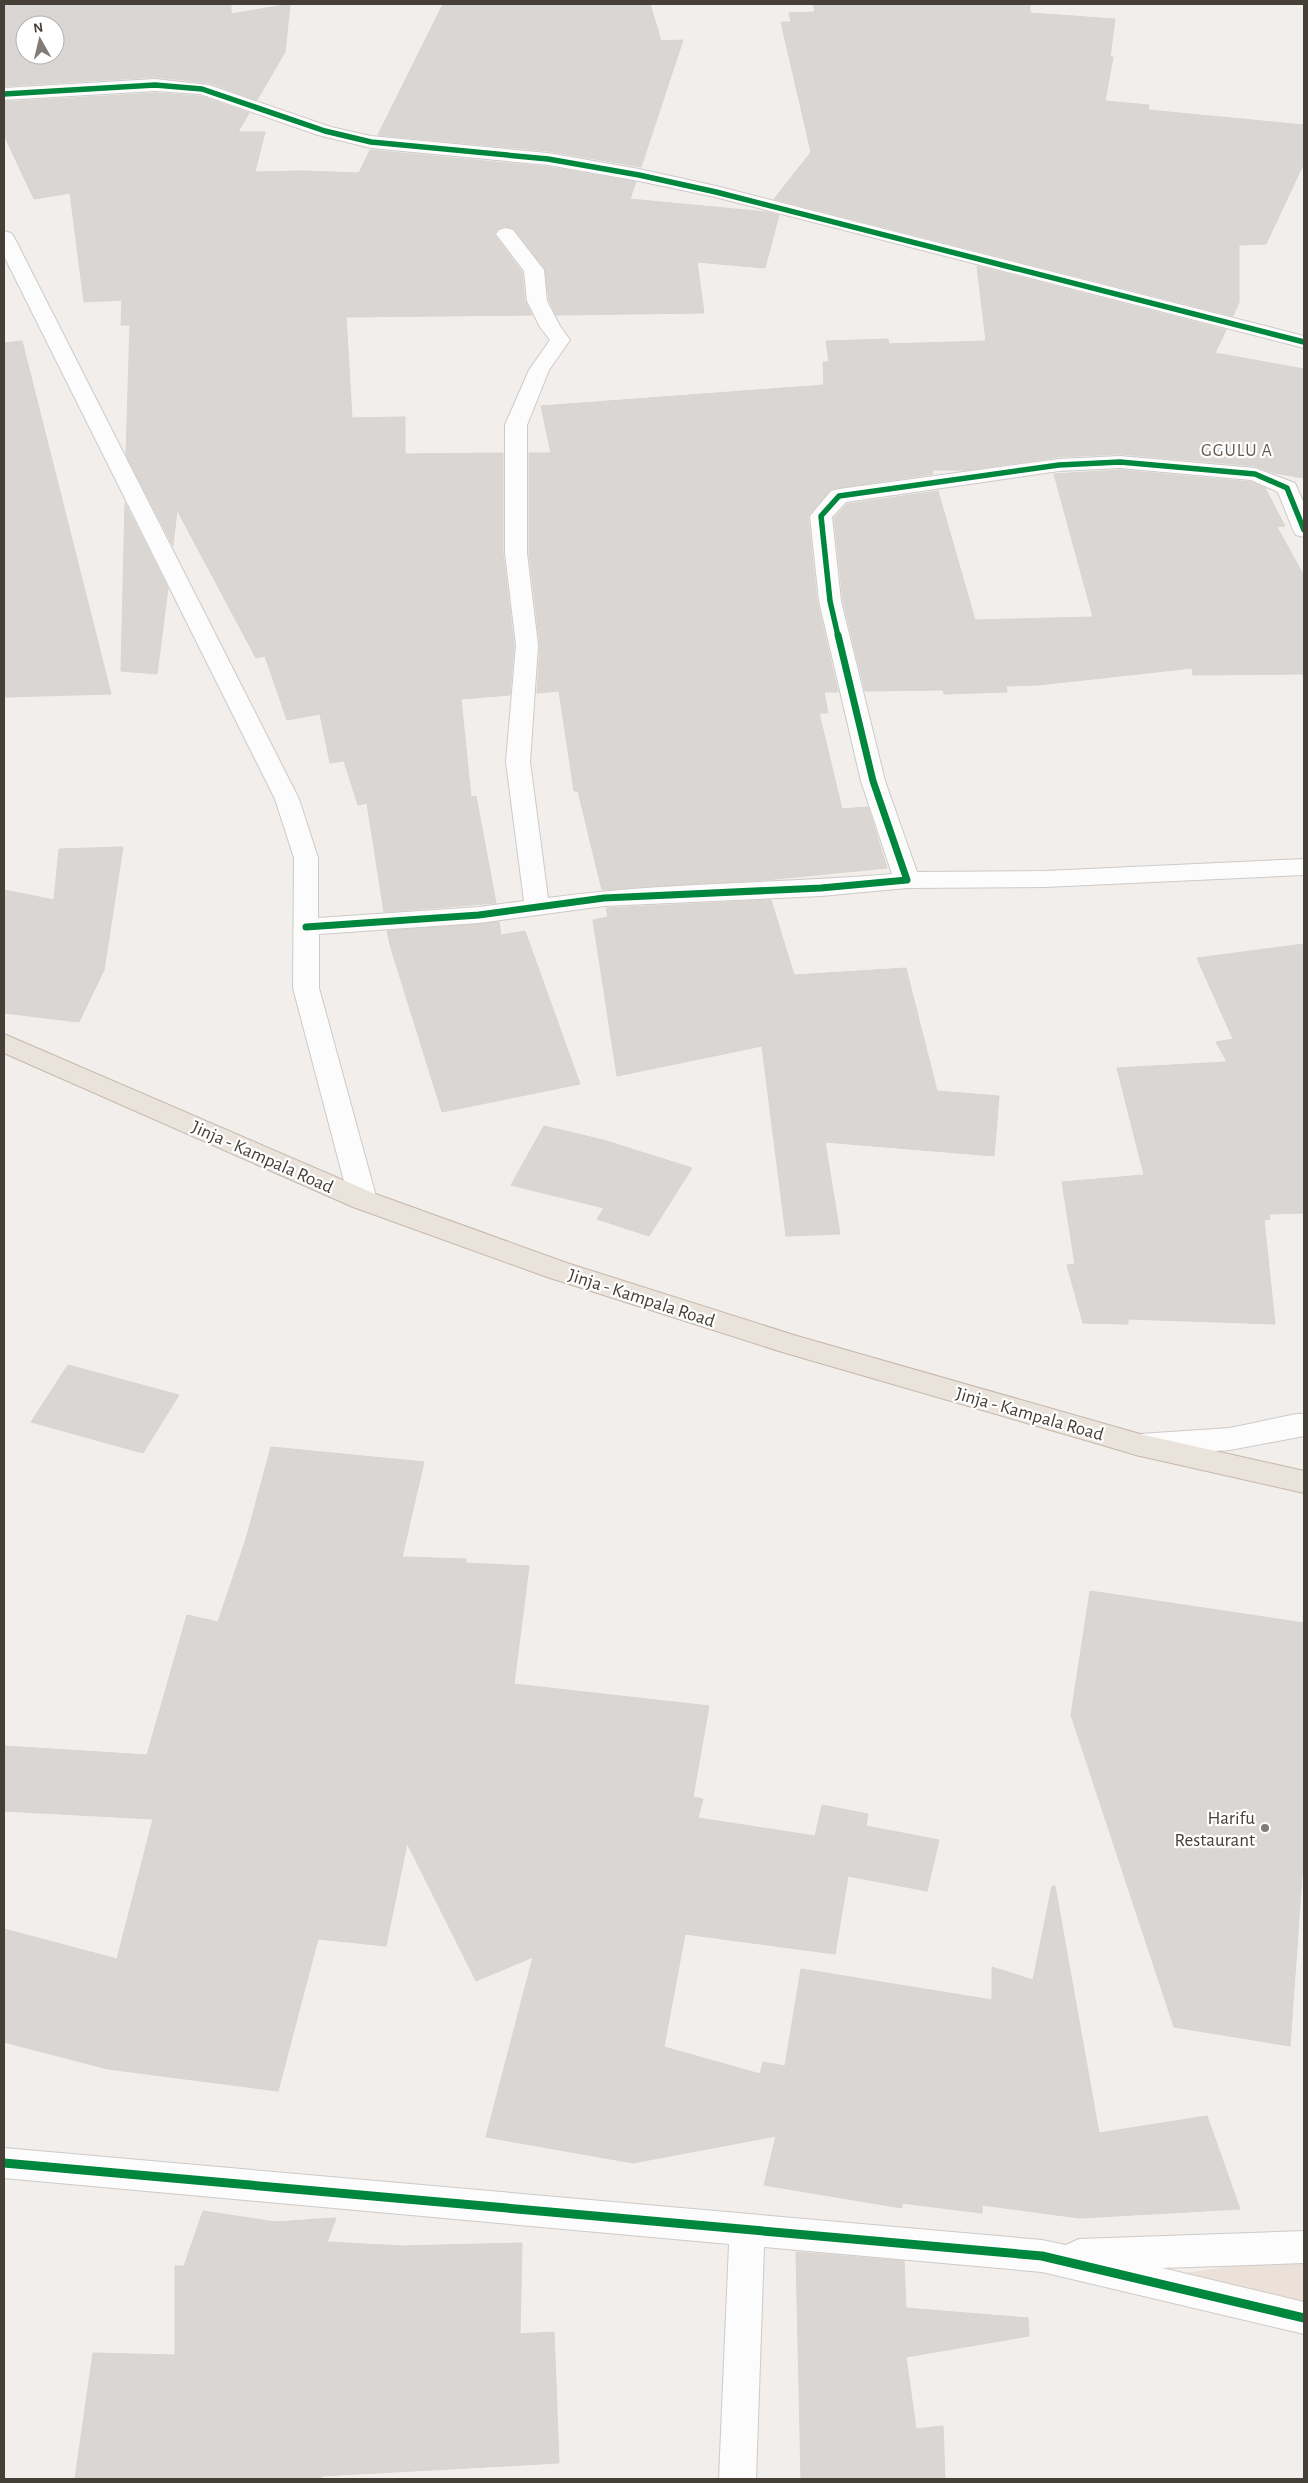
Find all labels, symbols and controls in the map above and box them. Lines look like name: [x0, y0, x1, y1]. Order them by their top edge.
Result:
north arrow: [15, 15, 65, 65]
text: N: [33, 21, 44, 36]
district label: GGULU A: [1201, 442, 1273, 460]
street label: Jinja - Kampala Road: [189, 1118, 336, 1197]
street label: Jinja - Kampala Road: [566, 1266, 717, 1331]
street label: Jinja - Kampala Road: [953, 1384, 1106, 1445]
place label: Harifu Restaurant: [1175, 1809, 1255, 1850]
marker: Harifu Restaurant: [1259, 1822, 1271, 1834]

